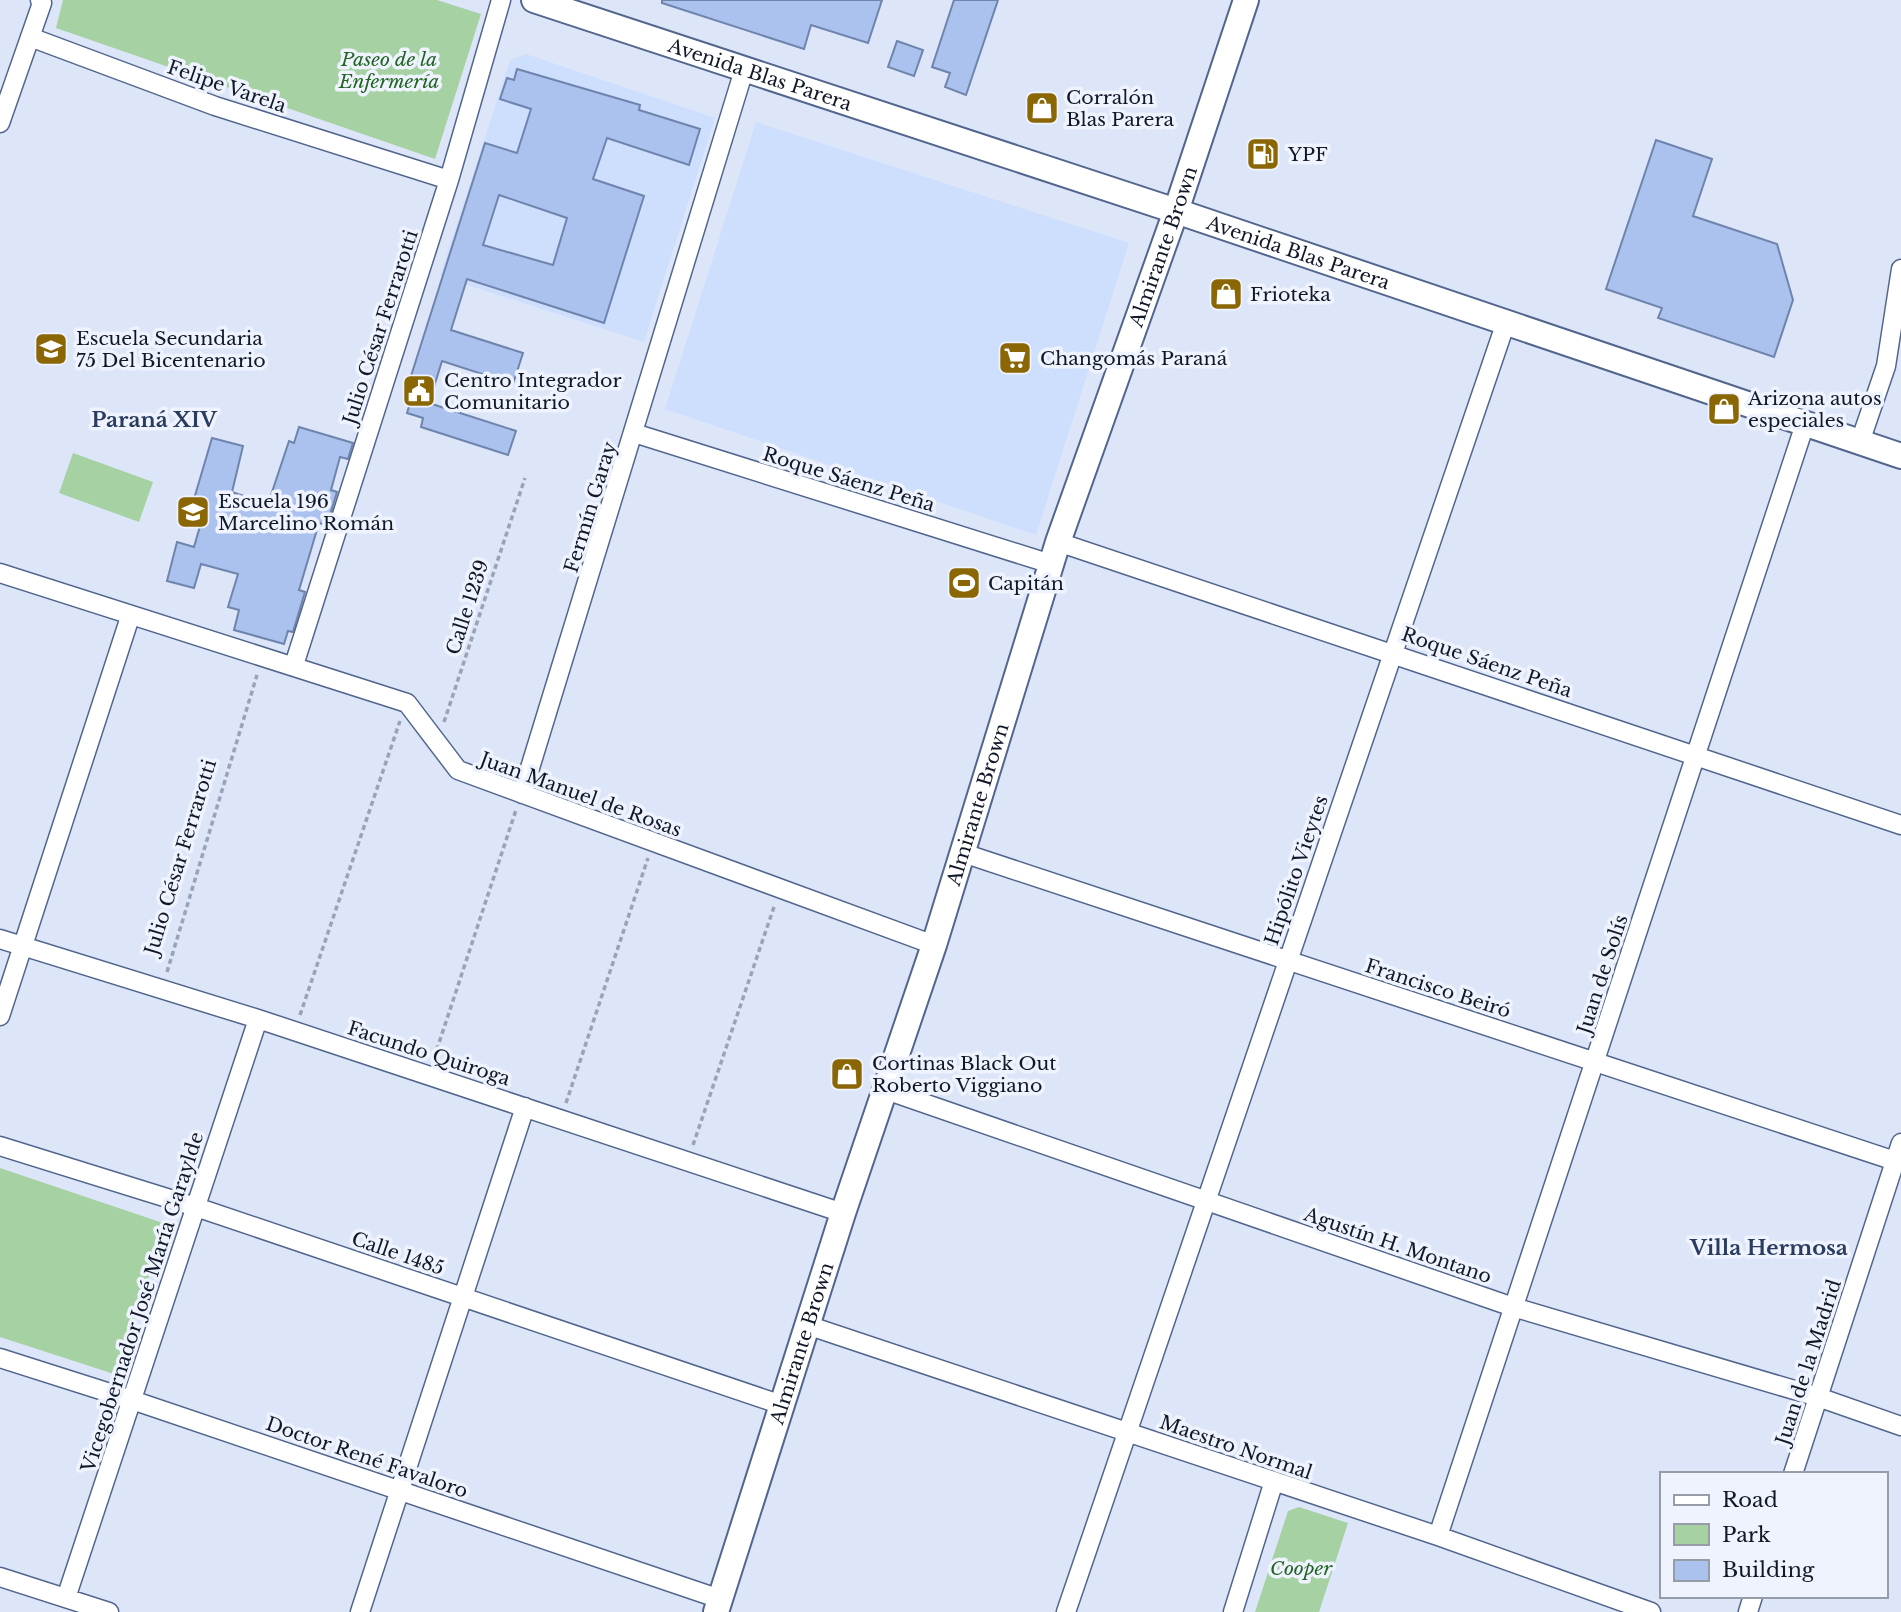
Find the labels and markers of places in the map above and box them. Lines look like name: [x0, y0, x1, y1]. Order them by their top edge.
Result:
place label: Corralón Blas Parera: [1066, 86, 1175, 131]
shop icon: Corralón Blas Parera: [1023, 89, 1061, 127]
fuel station icon: YPF: [1244, 135, 1282, 173]
place label: YPF: [1287, 143, 1328, 166]
shop icon: Frioteka: [1207, 275, 1245, 313]
place label: Frioteka: [1250, 283, 1331, 306]
place label: Escuela Secundaria 75 Del Bicentenario: [76, 327, 266, 372]
school or university icon: Escuela Secundaria 75 Del Bicentenario: [32, 330, 70, 368]
supermarket icon: Changomás Paraná: [996, 339, 1034, 377]
place label: Changomás Paraná: [1040, 347, 1228, 370]
place label: Centro Integrador Comunitario: [444, 369, 621, 414]
public building icon: Centro Integrador Comunitario: [400, 372, 438, 410]
place label: Arizona autos especiales: [1747, 387, 1882, 432]
shop icon: Arizona autos especiales: [1705, 390, 1743, 428]
place label: Escuela 196 Marcelino Román: [218, 490, 394, 535]
school or university icon: Escuela 196 Marcelino Román: [174, 493, 212, 531]
sports icon: Capitán: [945, 564, 983, 602]
place label: Capitán: [988, 572, 1064, 595]
place label: Cortinas Black Out Roberto Viggiano: [872, 1052, 1057, 1097]
shop icon: Cortinas Black Out Roberto Viggiano: [828, 1055, 866, 1093]

